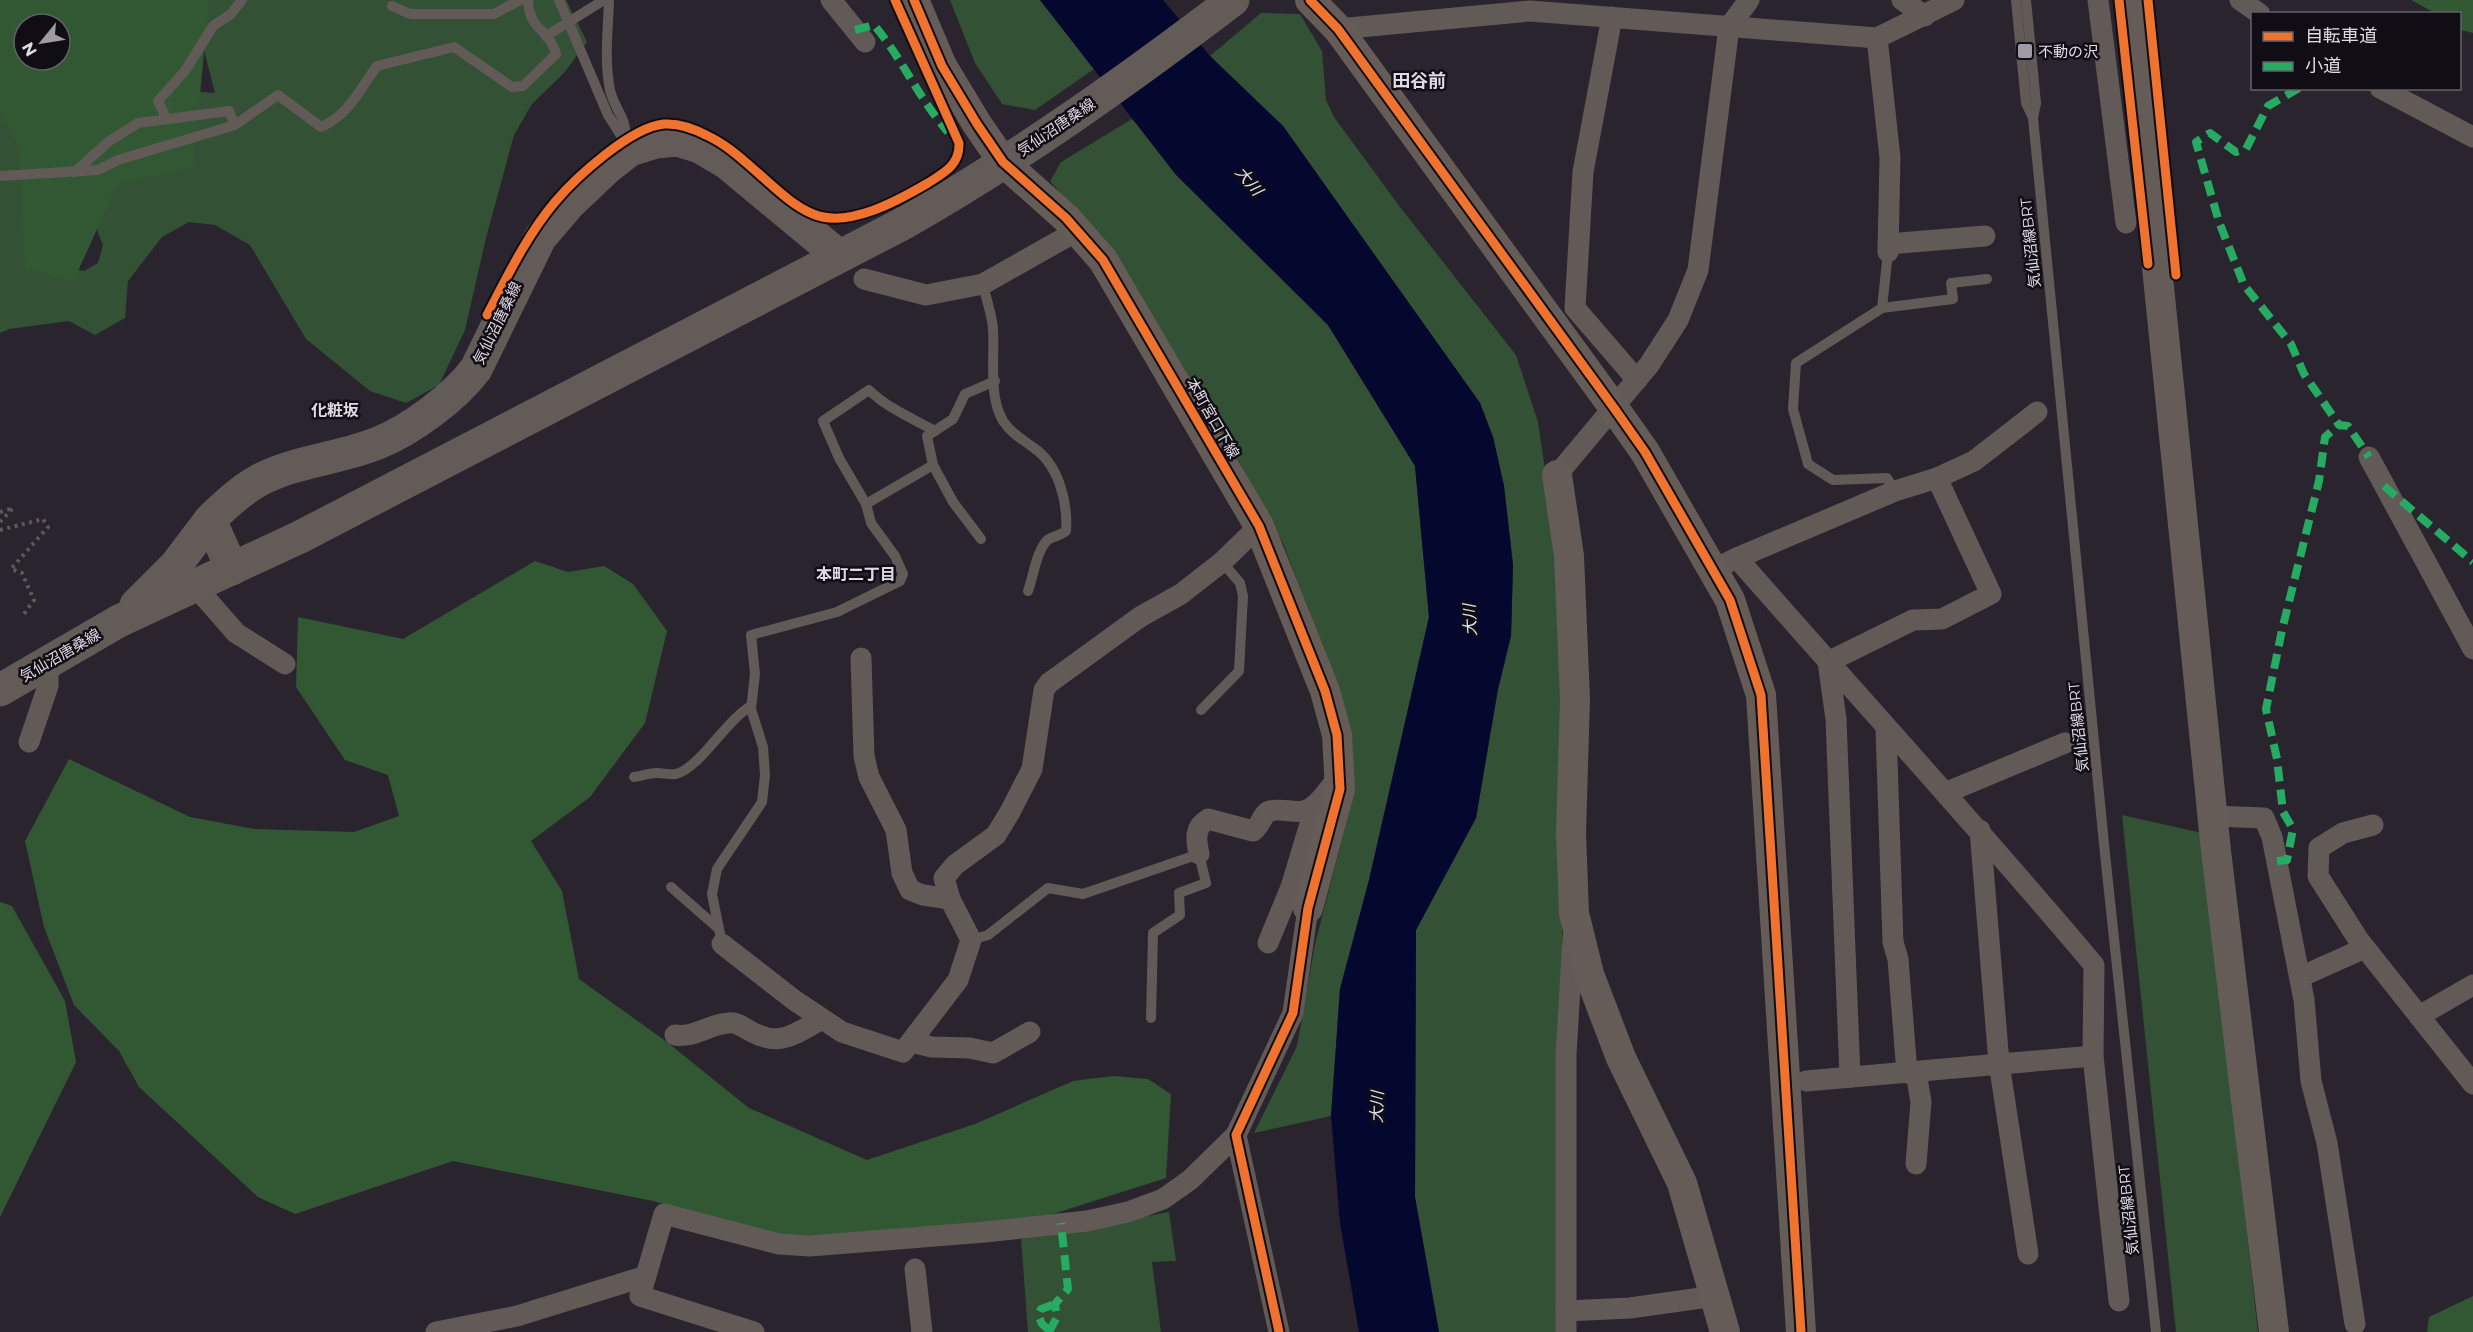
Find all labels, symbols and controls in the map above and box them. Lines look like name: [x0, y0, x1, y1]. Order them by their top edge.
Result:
north arrow: [12, 12, 72, 72]
legend: [2251, 12, 2461, 90]
text: 自転車道: [2305, 25, 2377, 47]
text: N: [18, 39, 41, 60]
marker: 不動の沢: [2016, 42, 2034, 60]
place label: 不動の沢: [2038, 42, 2098, 61]
text: 小道: [2305, 55, 2341, 77]
district label: 田谷前: [1392, 70, 1446, 92]
street label: 気仙沼唐桑線: [1013, 94, 1099, 160]
water label: 大川: [1231, 163, 1268, 201]
street label: 気仙沼線BRT: [2016, 197, 2044, 289]
street label: 気仙沼唐桑線: [469, 278, 525, 368]
street label: 本町宮口下線: [1182, 374, 1244, 462]
district label: 化粧坂: [311, 401, 359, 420]
district label: 本町二丁目: [816, 565, 896, 584]
water label: 大川: [1460, 602, 1480, 636]
street label: 気仙沼唐桑線: [16, 624, 104, 686]
street label: 気仙沼線BRT: [2064, 681, 2092, 773]
water label: 大川: [1367, 1089, 1387, 1123]
street label: 気仙沼線BRT: [2114, 1164, 2142, 1256]

